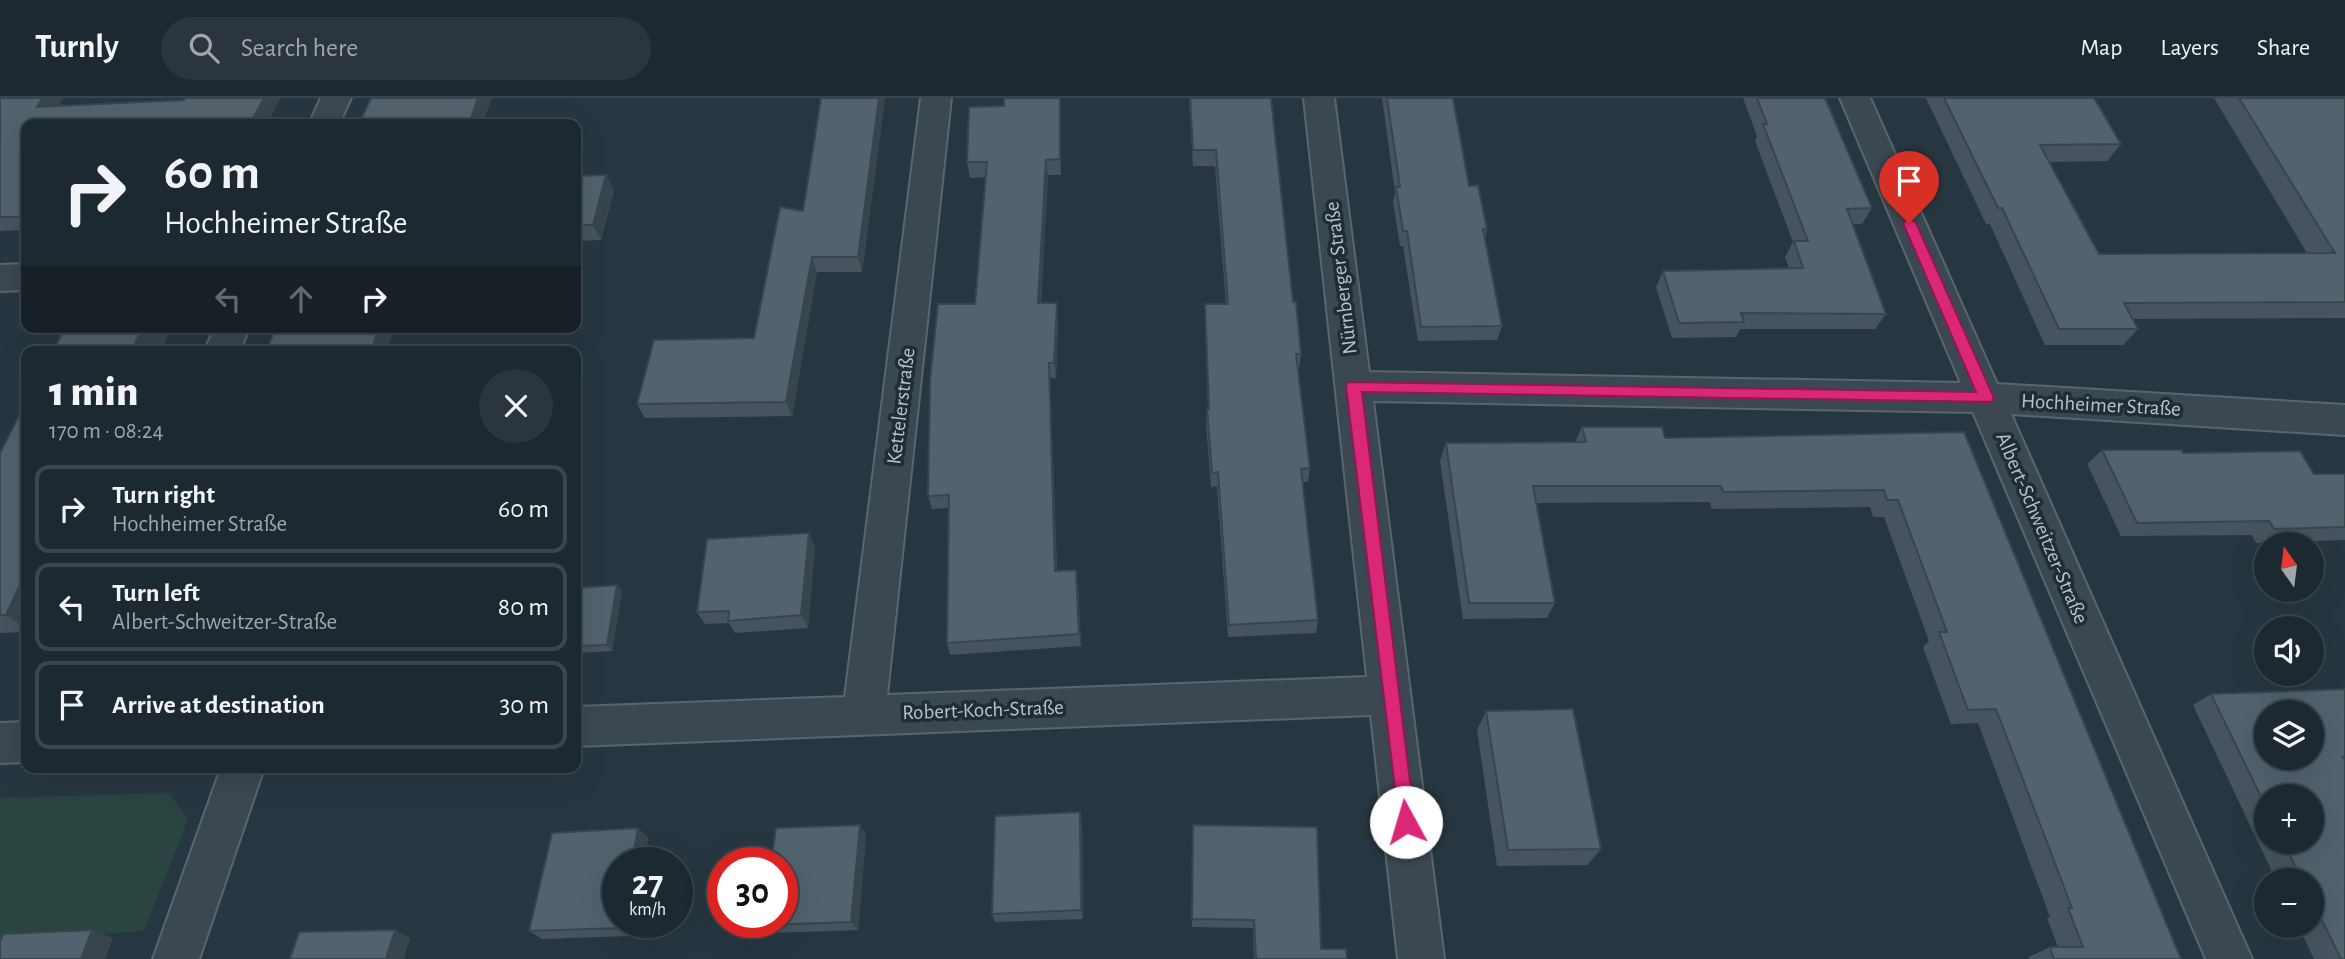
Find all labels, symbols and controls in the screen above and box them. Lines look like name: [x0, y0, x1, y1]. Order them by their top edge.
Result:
search box: [161, 17, 651, 80]
icon: search: [185, 29, 223, 67]
text: Turnly: [35, 31, 119, 64]
text: Search here: [241, 35, 358, 61]
text: Map: [2080, 36, 2122, 60]
text: Layers: [2160, 36, 2219, 60]
text: Share: [2257, 36, 2310, 60]
icon: right: [49, 147, 140, 238]
text: 60 m: [164, 149, 260, 198]
pin: [1879, 151, 1939, 223]
icon: arrive: [1890, 162, 1928, 200]
street label: Nürnberger Straße: [1321, 200, 1361, 356]
text: Hochheimer Straße: [164, 207, 408, 239]
icon: left: [209, 280, 247, 318]
icon: ahead: [282, 280, 320, 318]
icon: right: [355, 280, 393, 318]
street label: Kettelerstraße: [883, 347, 919, 465]
button: close: [479, 369, 553, 443]
text: 1 min: [49, 371, 138, 413]
street label: Hochheimer Straße: [2021, 390, 2181, 420]
text: 170 m · 08:24: [49, 420, 164, 443]
street label: Albert-Schweitzer-Straße: [1992, 429, 2092, 627]
text: Turn right: [112, 482, 215, 508]
icon: right: [53, 490, 91, 528]
text: 60 m: [498, 496, 549, 522]
text: Hochheimer Straße: [112, 513, 287, 536]
north arrow: [2254, 532, 2324, 602]
map controls: [2254, 532, 2324, 938]
text: Turn left: [112, 580, 200, 606]
icon: left: [53, 588, 91, 626]
text: 80 m: [498, 594, 549, 620]
text: Albert-Schweitzer-Straße: [112, 611, 337, 634]
button: sound: [2254, 616, 2324, 686]
icon: arrive: [53, 686, 91, 724]
text: Arrive at destination: [112, 692, 325, 718]
text: 30 m: [499, 692, 549, 718]
street label: Robert-Koch-Straße: [902, 697, 1064, 723]
button: layers: [2254, 700, 2324, 770]
button: +: [2254, 784, 2324, 854]
position arrow: [1369, 785, 1443, 859]
speed limit sign: 30: [707, 847, 798, 938]
text: 27: [632, 866, 663, 901]
button: −: [2254, 868, 2324, 938]
text: km/h: [629, 901, 666, 919]

